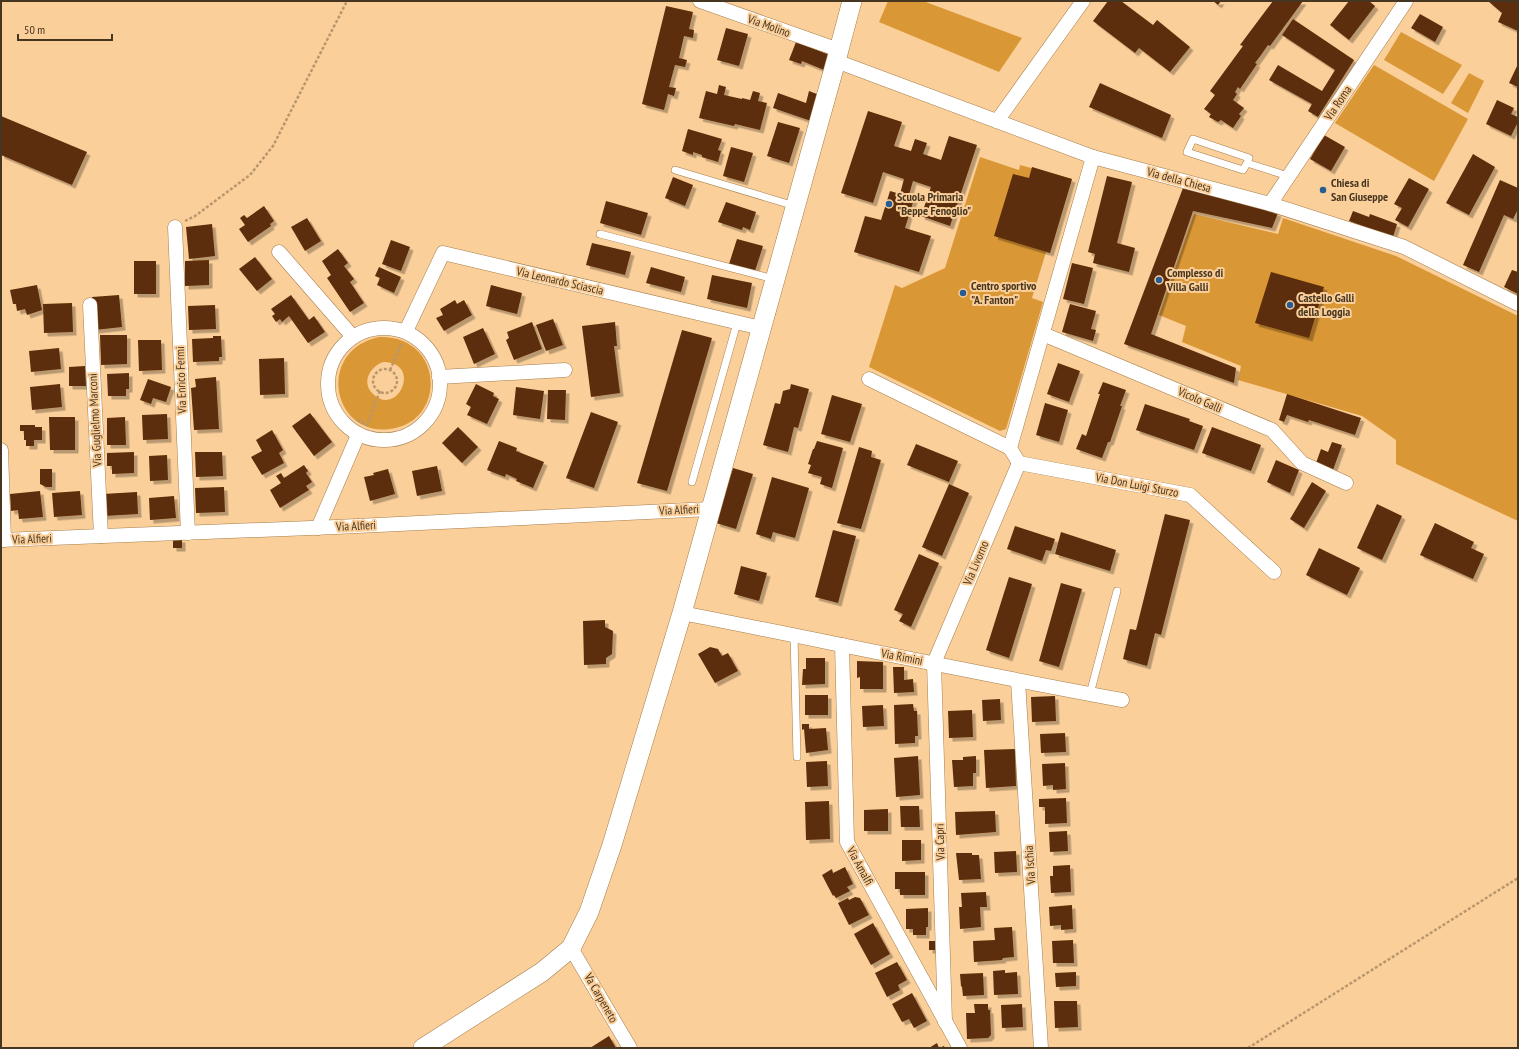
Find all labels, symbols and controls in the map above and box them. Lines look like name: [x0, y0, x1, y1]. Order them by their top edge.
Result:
street label: Via Molino: [745, 11, 792, 40]
scale bar: [18, 16, 112, 42]
text: 50 m: [24, 22, 45, 37]
street label: Via Roma: [1320, 82, 1355, 124]
street label: Via della Chiesa: [1144, 163, 1213, 195]
place label: Chiesa di San Giuseppe: [1331, 175, 1388, 204]
marker: Chiesa di San Giuseppe: [1318, 185, 1328, 195]
place label: Scuola Primaria "Beppe Fenoglio": [897, 189, 971, 218]
marker: Scuola Primaria "Beppe Fenoglio": [884, 199, 894, 209]
street label: Via Leonardo Sciascia: [514, 263, 605, 298]
place label: Complesso di Villa Galli: [1166, 265, 1223, 294]
marker: Complesso di Villa Galli: [1154, 275, 1164, 285]
place label: Centro sportivo "A. Fanton": [971, 278, 1037, 307]
marker: Centro sportivo "A. Fanton": [958, 288, 968, 298]
place label: Castello Galli della Loggia: [1298, 290, 1354, 319]
marker: Castello Galli della Loggia: [1285, 300, 1295, 310]
street label: Via Enrico Fermi: [172, 346, 189, 415]
street label: Via Guglielmo Marconi: [85, 373, 104, 468]
street label: Vicolo Galli: [1175, 383, 1225, 416]
street label: Via Don Luigi Sturzo: [1093, 469, 1180, 500]
street label: Via Alfieri: [658, 501, 699, 518]
street label: Via Alfieri: [335, 517, 376, 534]
street label: Via Alfieri: [11, 530, 52, 547]
street label: Via Livorno: [959, 538, 992, 588]
street label: Via Rimini: [879, 645, 924, 668]
street label: Via Capri: [931, 823, 948, 862]
street label: Via Amalfi: [843, 843, 877, 888]
street label: Via Ischia: [1021, 845, 1038, 886]
street label: Va Carpeneto: [581, 969, 622, 1025]

